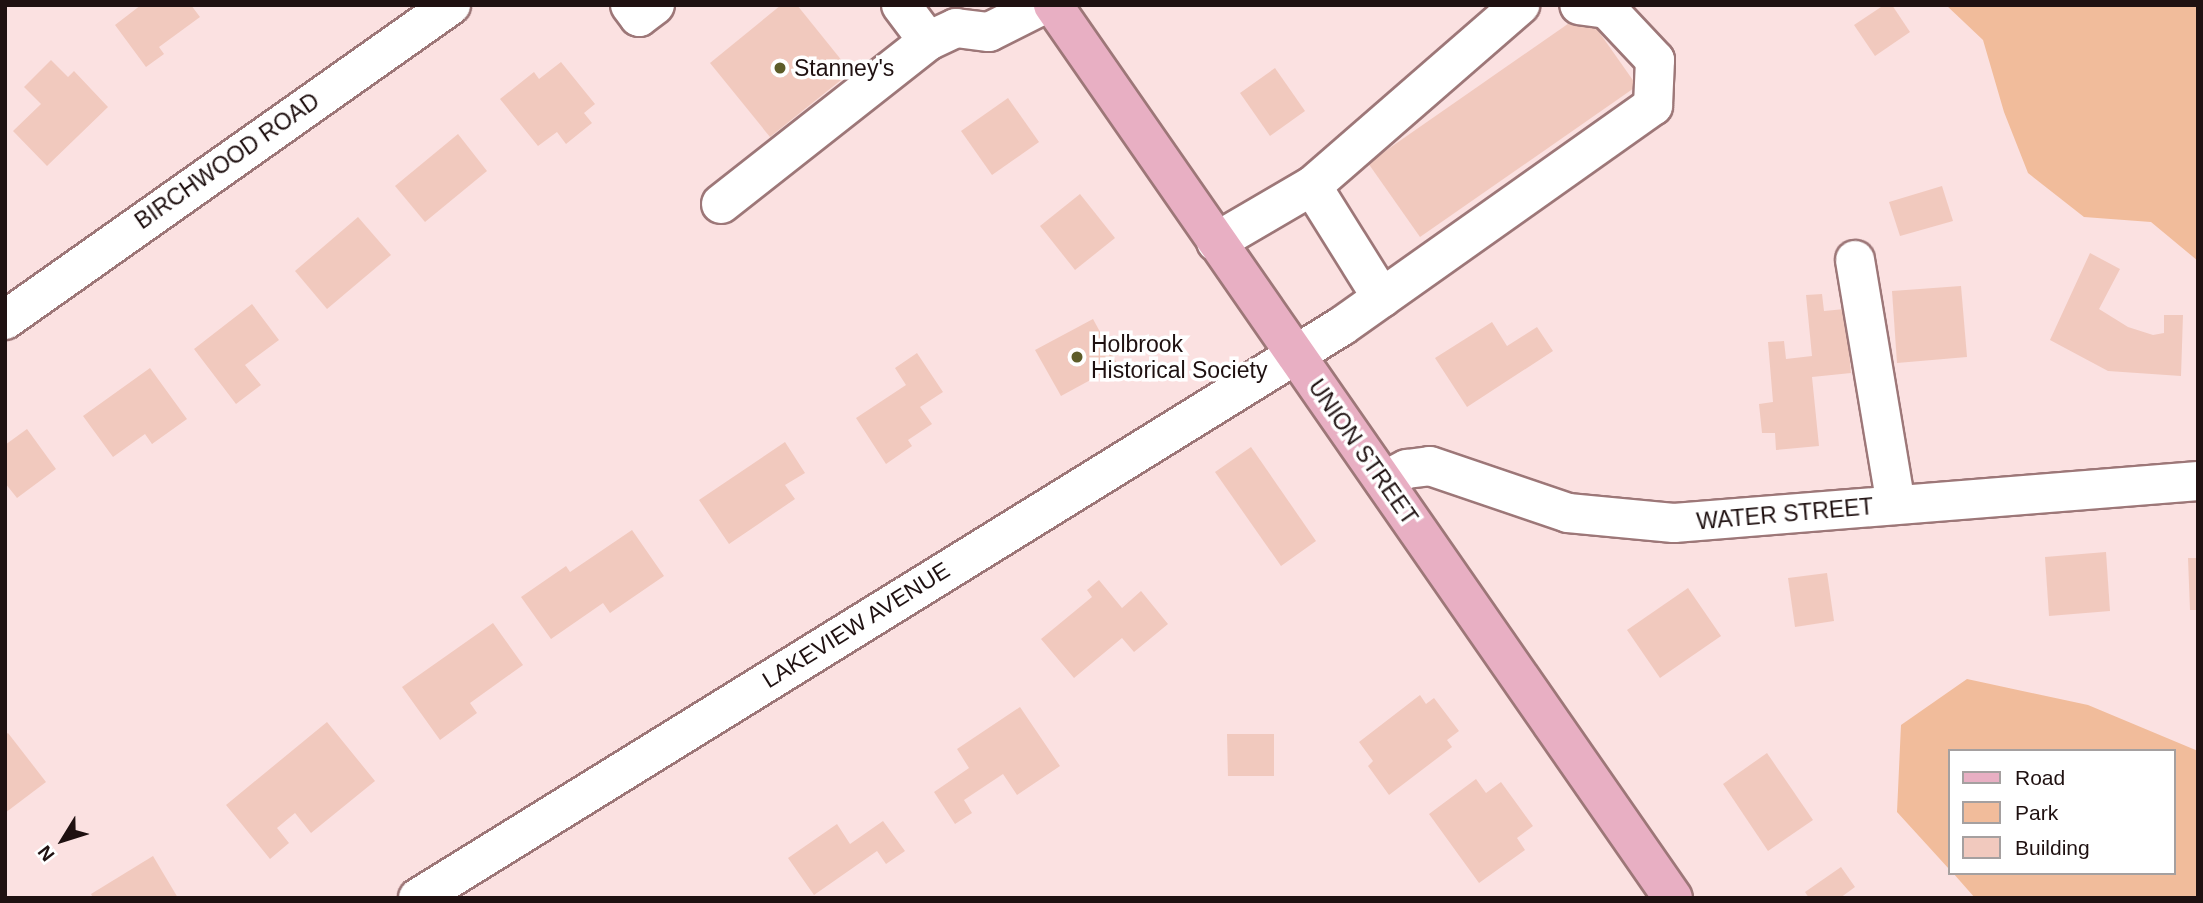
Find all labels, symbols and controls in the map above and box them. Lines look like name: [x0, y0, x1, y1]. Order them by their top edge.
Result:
place label: Stanney's: [794, 54, 894, 82]
marker: Stanney's: [772, 60, 788, 76]
street label: BIRCHWOOD ROAD: [130, 87, 324, 235]
place label: Holbrook Historical Society: [1091, 330, 1267, 384]
marker: Holbrook Historical Society: [1069, 349, 1085, 365]
street label: UNION STREET: [1303, 374, 1423, 530]
street label: WATER STREET: [1695, 493, 1875, 535]
street label: LAKEVIEW AVENUE: [757, 556, 955, 694]
legend: [1948, 749, 2175, 875]
text: Road: [2015, 766, 2065, 789]
text: Park: [2015, 801, 2058, 824]
north arrow: [28, 805, 98, 875]
text: Building: [2015, 836, 2090, 859]
text: N: [34, 841, 59, 865]

